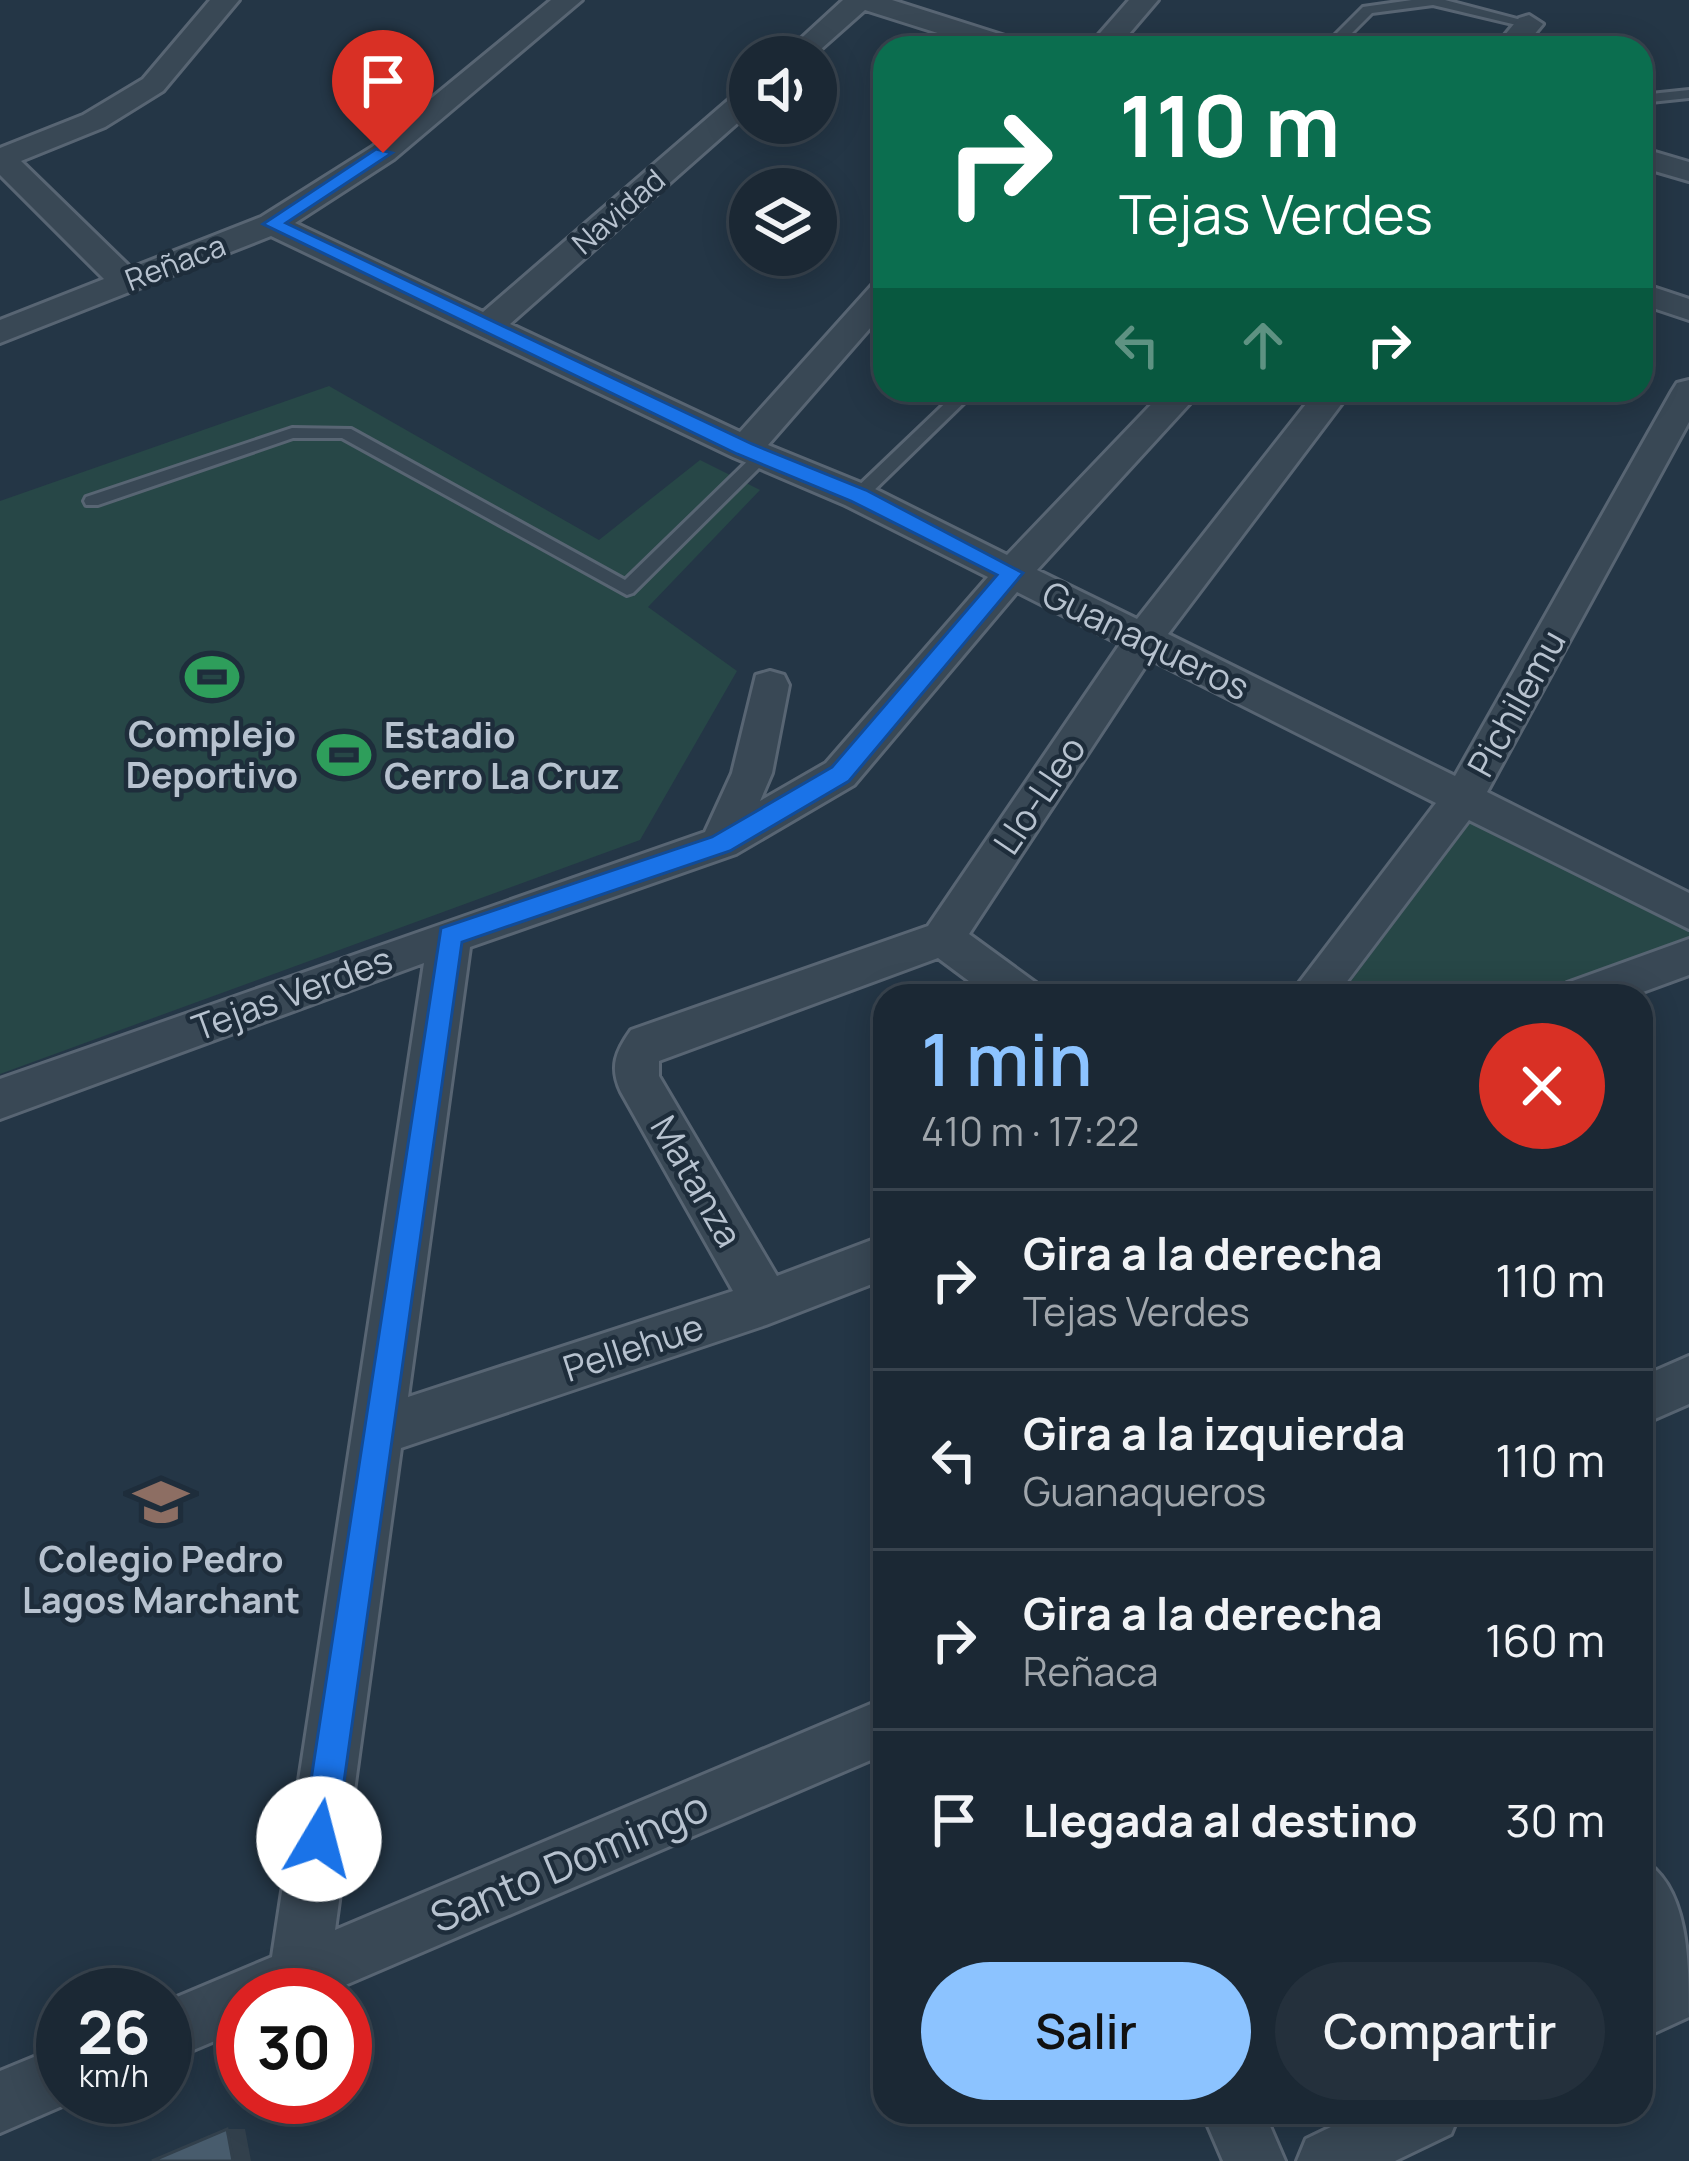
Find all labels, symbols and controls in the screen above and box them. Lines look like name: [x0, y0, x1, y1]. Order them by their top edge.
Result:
pin: [332, 30, 434, 153]
map controls: [729, 36, 837, 276]
button: sound: [729, 36, 837, 144]
icon: arrive: [350, 48, 416, 114]
text: 110 m: [1119, 67, 1340, 182]
icon: right: [921, 84, 1077, 240]
street label: Navidad: [563, 159, 673, 263]
button: layers: [729, 168, 837, 276]
text: Tejas Verdes: [1119, 176, 1433, 250]
street label: Reñaca: [119, 224, 231, 300]
icon: left: [1104, 312, 1170, 378]
icon: ahead: [1230, 312, 1296, 378]
icon: right: [1356, 312, 1422, 378]
street label: Guanaqueros: [1034, 569, 1258, 711]
street label: Pichilemu: [1456, 621, 1576, 785]
sports icon: Complejo Deportivo: [183, 648, 241, 706]
place label: Complejo Deportivo: [126, 709, 298, 799]
place label: Estadio Cerro La Cruz: [384, 710, 620, 800]
sports icon: Estadio Cerro La Cruz: [315, 726, 373, 784]
street label: Llo-Lleo: [982, 726, 1096, 864]
street label: Tejas Verdes: [185, 934, 399, 1052]
text: 1 min: [921, 1009, 1093, 1108]
button: close: [1479, 1023, 1605, 1149]
text: 410 m · 17:22: [921, 1104, 1139, 1158]
street label: Matanza: [640, 1106, 754, 1256]
text: Gira a la derecha: [1023, 1222, 1383, 1284]
icon: right: [921, 1247, 987, 1313]
text: 110 m: [1495, 1249, 1605, 1311]
text: Tejas Verdes: [1023, 1284, 1250, 1338]
street label: Pellehue: [557, 1301, 709, 1393]
text: Gira a la izquierda: [1023, 1402, 1405, 1464]
icon: left: [921, 1427, 987, 1493]
text: 110 m: [1495, 1429, 1605, 1491]
text: Guanaqueros: [1023, 1464, 1266, 1518]
school or university icon: Colegio Pedro Lagos Marchant: [132, 1473, 190, 1531]
place label: Colegio Pedro Lagos Marchant: [22, 1534, 300, 1624]
text: Gira a la derecha: [1023, 1582, 1383, 1644]
icon: right: [921, 1607, 987, 1673]
text: 160 m: [1485, 1609, 1605, 1671]
text: Reñaca: [1023, 1644, 1158, 1698]
position arrow: [256, 1776, 382, 1902]
street label: Santo Domingo: [421, 1776, 717, 1946]
icon: arrive: [921, 1787, 987, 1853]
text: Llegada al destino: [1023, 1789, 1418, 1851]
text: 30 m: [1506, 1789, 1605, 1851]
button: Salir: [921, 1962, 1251, 2100]
button: Compartir: [1275, 1962, 1605, 2100]
speed limit sign: 30: [216, 1968, 372, 2124]
text: 26: [77, 1990, 151, 2072]
text: km/h: [79, 2055, 149, 2096]

